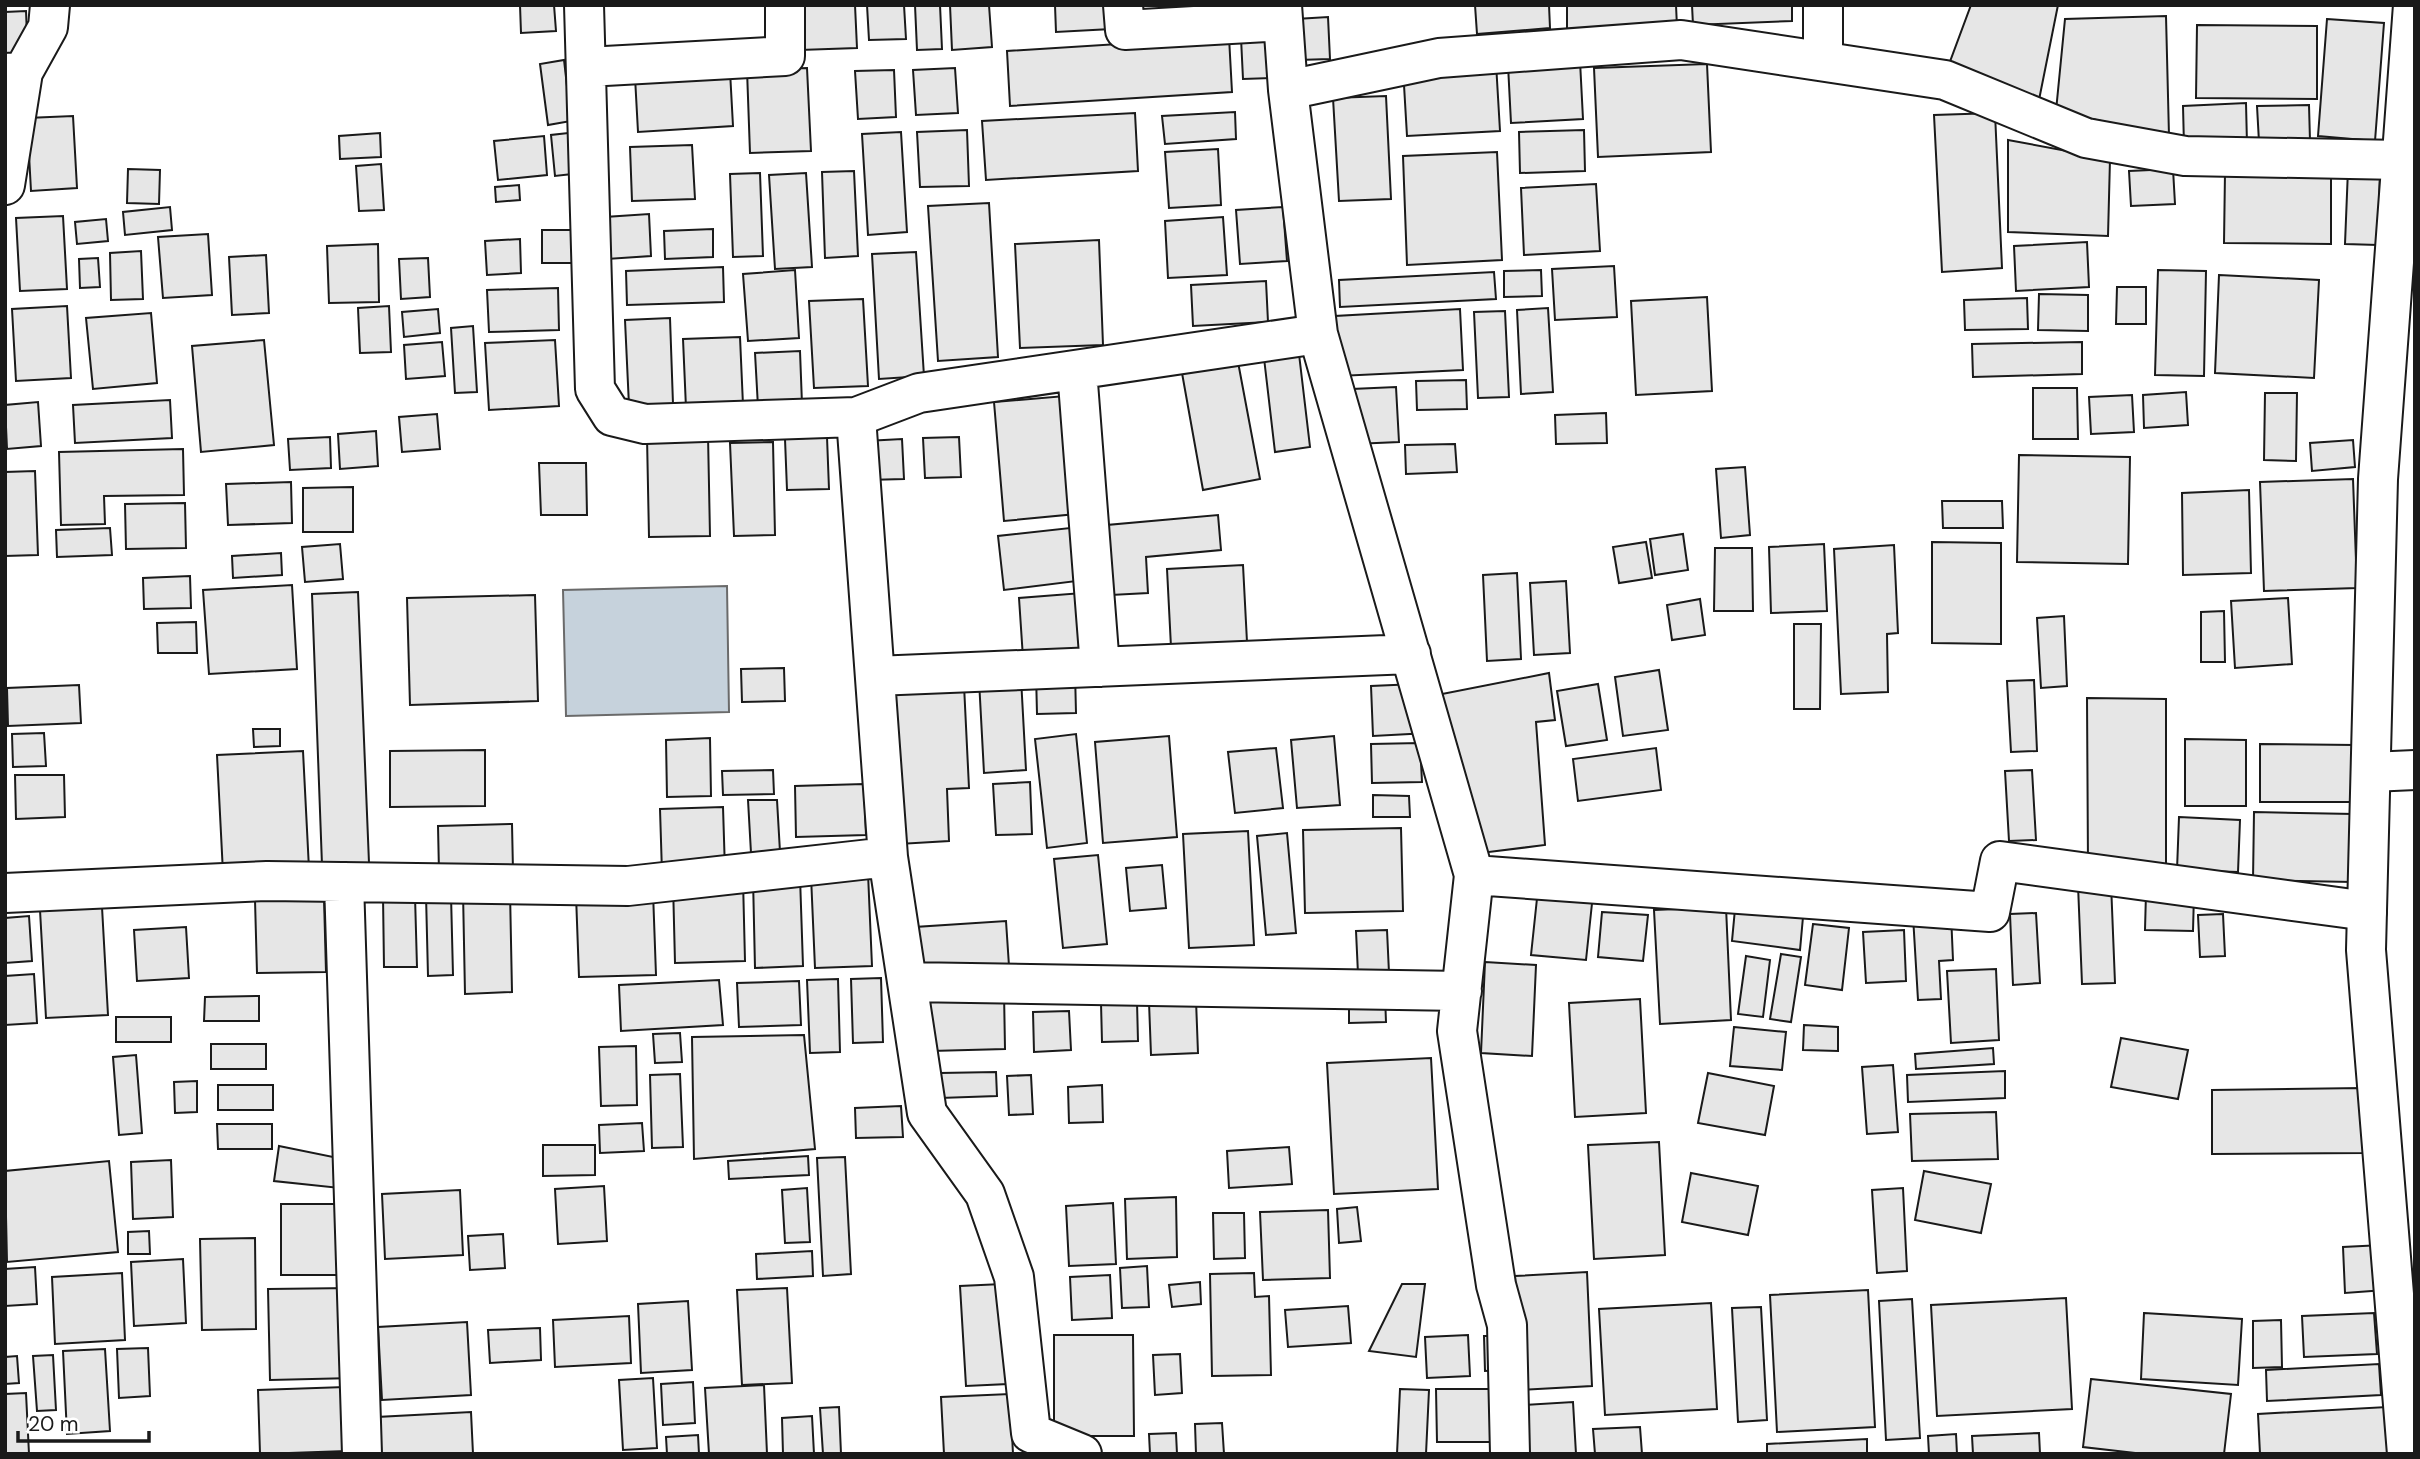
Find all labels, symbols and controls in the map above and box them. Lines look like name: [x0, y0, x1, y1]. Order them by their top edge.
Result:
scale bar: [18, 1400, 149, 1444]
text: 20 m: [28, 1410, 79, 1438]

